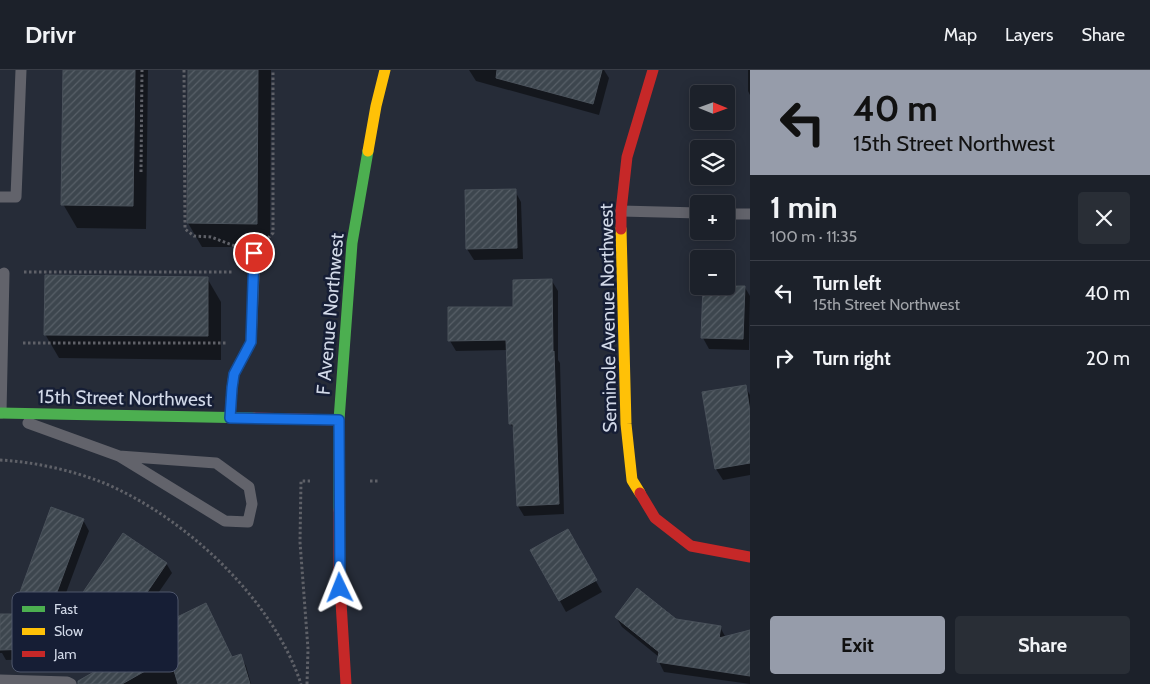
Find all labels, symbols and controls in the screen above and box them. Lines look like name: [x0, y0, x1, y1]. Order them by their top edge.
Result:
text: Drivr: [25, 20, 76, 49]
text: Map: [944, 24, 977, 46]
text: Layers: [1005, 24, 1054, 46]
text: Share: [1082, 24, 1125, 46]
north arrow: [690, 85, 735, 130]
map controls: [690, 85, 735, 295]
text: 40 m: [853, 87, 938, 130]
icon: left: [770, 90, 835, 155]
text: 15th Street Northwest: [853, 130, 1055, 157]
button: layers: [690, 140, 735, 185]
text: 1 min: [770, 189, 838, 226]
button: close: [1078, 192, 1130, 244]
button: +: [690, 195, 735, 240]
street label: Seminole Avenue Northwest: [594, 203, 621, 433]
text: 100 m · 11:35: [770, 227, 857, 246]
street label: F Avenue Northwest: [311, 231, 349, 396]
pin: [233, 232, 275, 274]
icon: arrive: [240, 239, 268, 267]
button: −: [690, 250, 735, 295]
text: Turn left: [813, 272, 881, 295]
icon: left: [770, 279, 798, 307]
text: 40 m: [1085, 282, 1130, 305]
text: 15th Street Northwest: [813, 295, 960, 314]
icon: right: [770, 344, 798, 372]
text: Turn right: [813, 347, 891, 370]
text: 20 m: [1086, 347, 1130, 370]
street label: 15th Street Northwest: [38, 385, 213, 411]
position arrow: [313, 561, 365, 613]
legend: [12, 592, 178, 672]
text: Fast: [54, 600, 78, 618]
button: Exit: [770, 616, 945, 674]
button: Share: [955, 616, 1130, 674]
text: Slow: [54, 622, 83, 640]
text: Jam: [53, 645, 76, 663]

